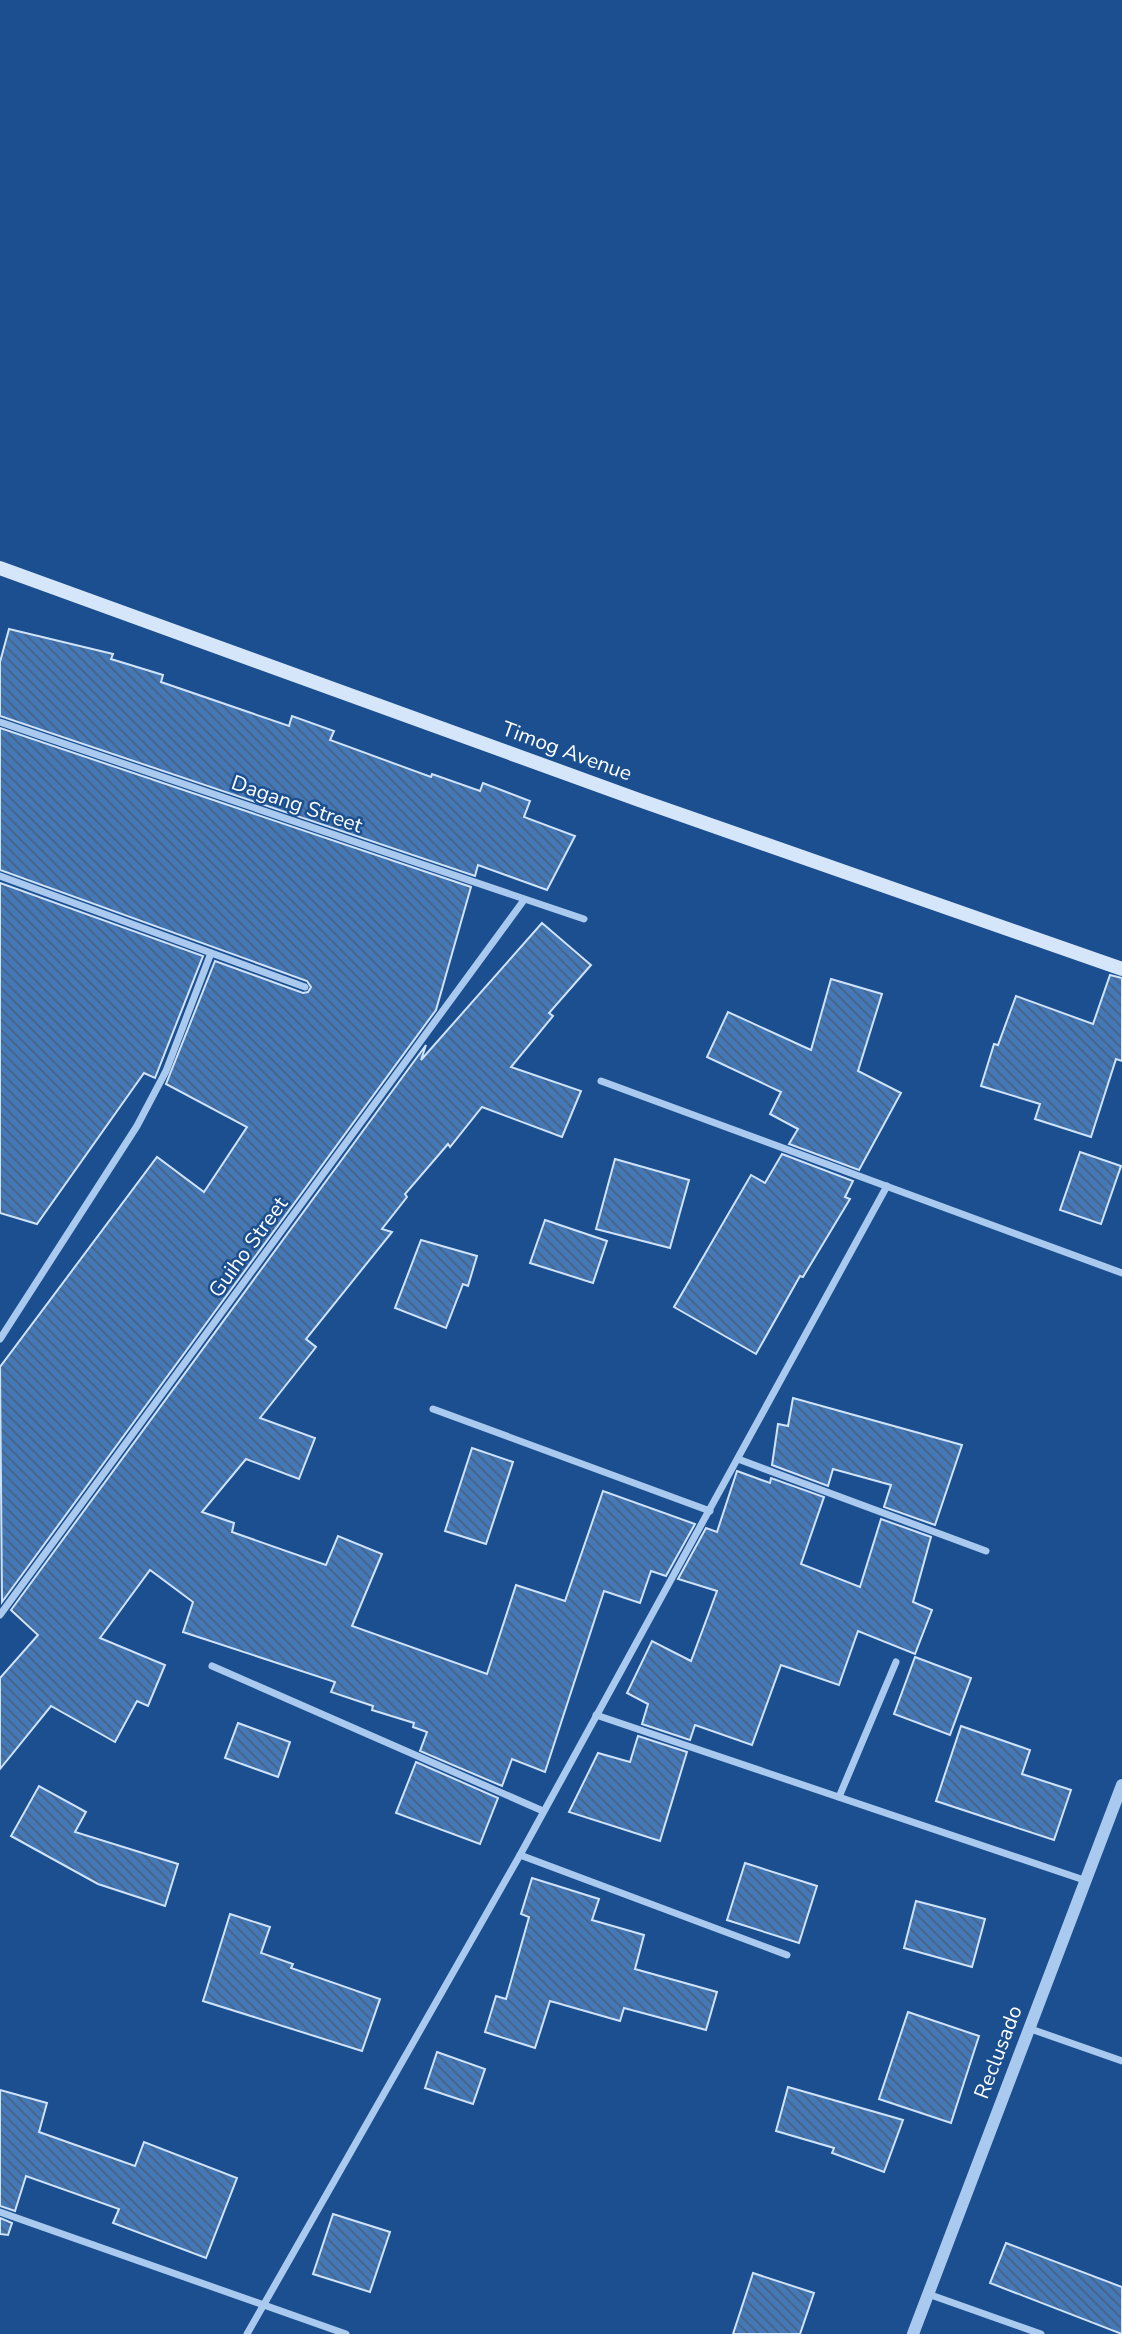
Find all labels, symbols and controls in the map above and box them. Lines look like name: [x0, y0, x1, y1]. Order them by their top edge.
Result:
street label: Timog Avenue: [498, 715, 636, 787]
street label: Dagang Street: [228, 768, 367, 840]
street label: Guiho Street: [202, 1190, 294, 1303]
street label: Reclusado: [967, 2001, 1029, 2103]

